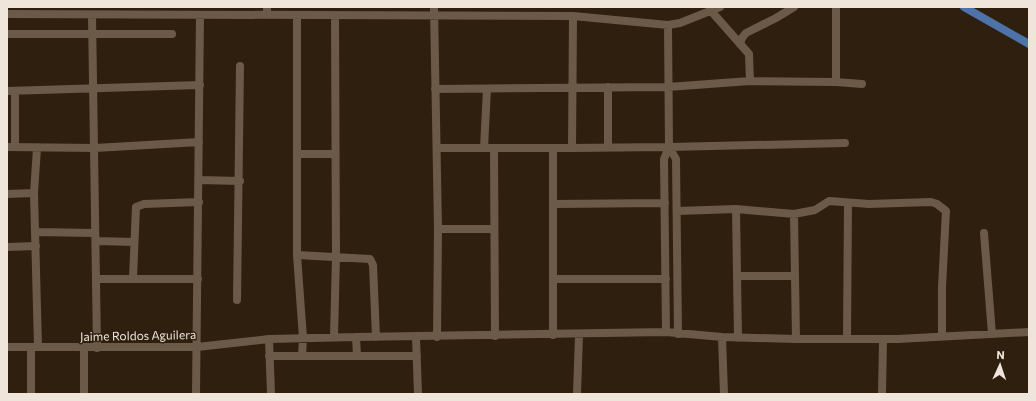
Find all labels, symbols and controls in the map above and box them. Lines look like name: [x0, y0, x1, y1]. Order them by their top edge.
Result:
street label: Jaime Roldos Aguilera: [80, 327, 196, 344]
north arrow: [980, 345, 1020, 385]
text: N: [996, 348, 1005, 361]

